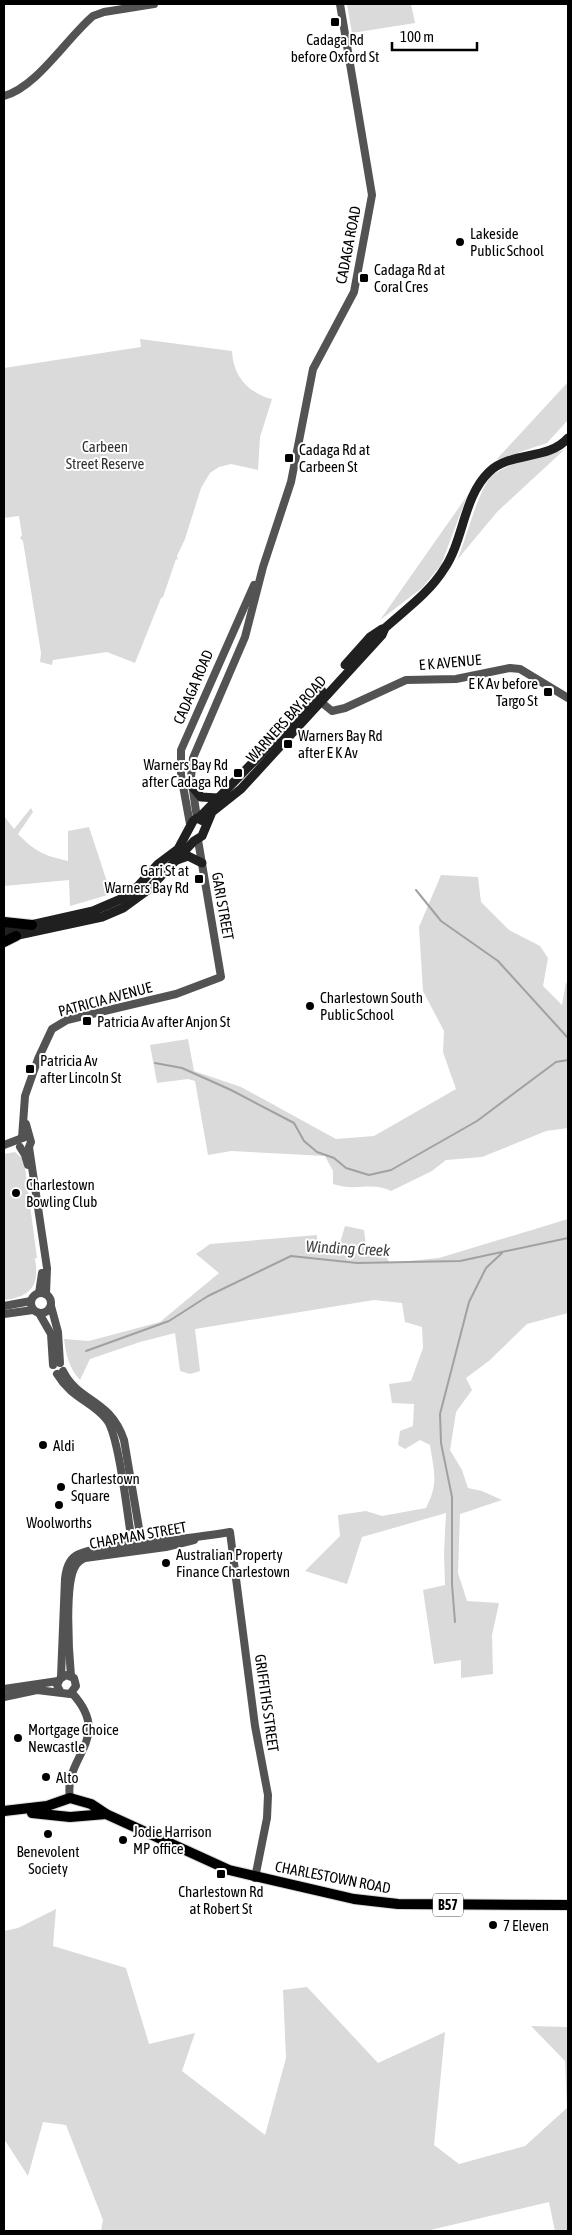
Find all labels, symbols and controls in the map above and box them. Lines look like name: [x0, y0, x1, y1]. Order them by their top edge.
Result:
marker: Cadaga Rd before Oxford St: [329, 16, 341, 28]
scale bar: [392, 20, 477, 52]
text: 100 m: [400, 28, 434, 45]
place label: Cadaga Rd before Oxford St: [291, 31, 379, 65]
street label: CADAGA ROAD: [332, 205, 364, 285]
place label: Lakeside Public School: [470, 225, 544, 259]
marker: Lakeside Public School: [454, 236, 466, 248]
place label: Cadaga Rd at Coral Cres: [374, 261, 445, 295]
marker: Cadaga Rd at Coral Cres: [358, 272, 370, 284]
park label: Carbeen Street Reserve: [66, 438, 145, 472]
place label: Cadaga Rd at Carbeen St: [299, 441, 370, 475]
marker: Cadaga Rd at Carbeen St: [283, 452, 295, 464]
street label: CADAGA ROAD: [170, 647, 216, 727]
street label: E K AVENUE: [418, 651, 483, 673]
street label: WARNERS BAY ROAD: [243, 672, 329, 766]
place label: E K Av before Targo St: [468, 675, 538, 709]
marker: E K Av before Targo St: [542, 686, 554, 698]
place label: Warners Bay Rd after E K Av: [298, 727, 383, 761]
marker: Warners Bay Rd after E K Av: [282, 738, 294, 750]
place label: Warners Bay Rd after Cadaga Rd: [142, 756, 228, 790]
marker: Warners Bay Rd after Cadaga Rd: [232, 767, 244, 779]
place label: Gari St at Warners Bay Rd: [104, 862, 189, 896]
street label: GARI STREET: [209, 871, 237, 942]
marker: Gari St at Warners Bay Rd: [193, 873, 205, 885]
street label: PATRICIA AVENUE: [56, 978, 154, 1020]
place label: Charlestown South Public School: [320, 989, 423, 1023]
marker: Charlestown South Public School: [304, 1000, 316, 1012]
place label: Patricia Av after Anjon St: [97, 1013, 231, 1030]
marker: Patricia Av after Anjon St: [81, 1015, 93, 1027]
place label: Patricia Av after Lincoln St: [40, 1052, 122, 1086]
marker: Patricia Av after Lincoln St: [24, 1063, 36, 1075]
place label: Charlestown Bowling Club: [26, 1176, 97, 1210]
marker: Charlestown Bowling Club: [10, 1187, 22, 1199]
water label: Winding Creek: [305, 1237, 392, 1260]
place label: Aldi: [53, 1437, 75, 1454]
marker: Aldi: [37, 1439, 49, 1451]
place label: Charlestown Square: [71, 1470, 140, 1504]
marker: Charlestown Square: [55, 1481, 67, 1493]
marker: Woolworths: [53, 1499, 65, 1511]
place label: Woolworths: [26, 1514, 92, 1531]
street label: CHAPMAN STREET: [88, 1518, 188, 1552]
place label: Australian Property Finance Charlestown: [176, 1546, 290, 1580]
marker: Australian Property Finance Charlestown: [160, 1557, 172, 1569]
street label: GRIFFITHS STREET: [252, 1653, 282, 1753]
place label: Mortgage Choice Newcastle: [28, 1721, 119, 1755]
marker: Mortgage Choice Newcastle: [12, 1732, 24, 1744]
place label: Alto: [56, 1769, 79, 1786]
marker: Alto: [40, 1771, 52, 1783]
place label: Jodie Harrison MP office: [133, 1823, 212, 1857]
marker: Benevolent Society: [42, 1828, 54, 1840]
marker: Jodie Harrison MP office: [117, 1834, 129, 1846]
place label: Benevolent Society: [16, 1843, 80, 1877]
street label: CHARLESTOWN ROAD: [274, 1857, 392, 1897]
marker: Charlestown Rd at Robert St: [215, 1868, 227, 1880]
place label: Charlestown Rd at Robert St: [178, 1883, 264, 1917]
road number: B57: [433, 1894, 463, 1916]
place label: 7 Eleven: [503, 1917, 549, 1934]
marker: 7 Eleven: [487, 1919, 499, 1931]

